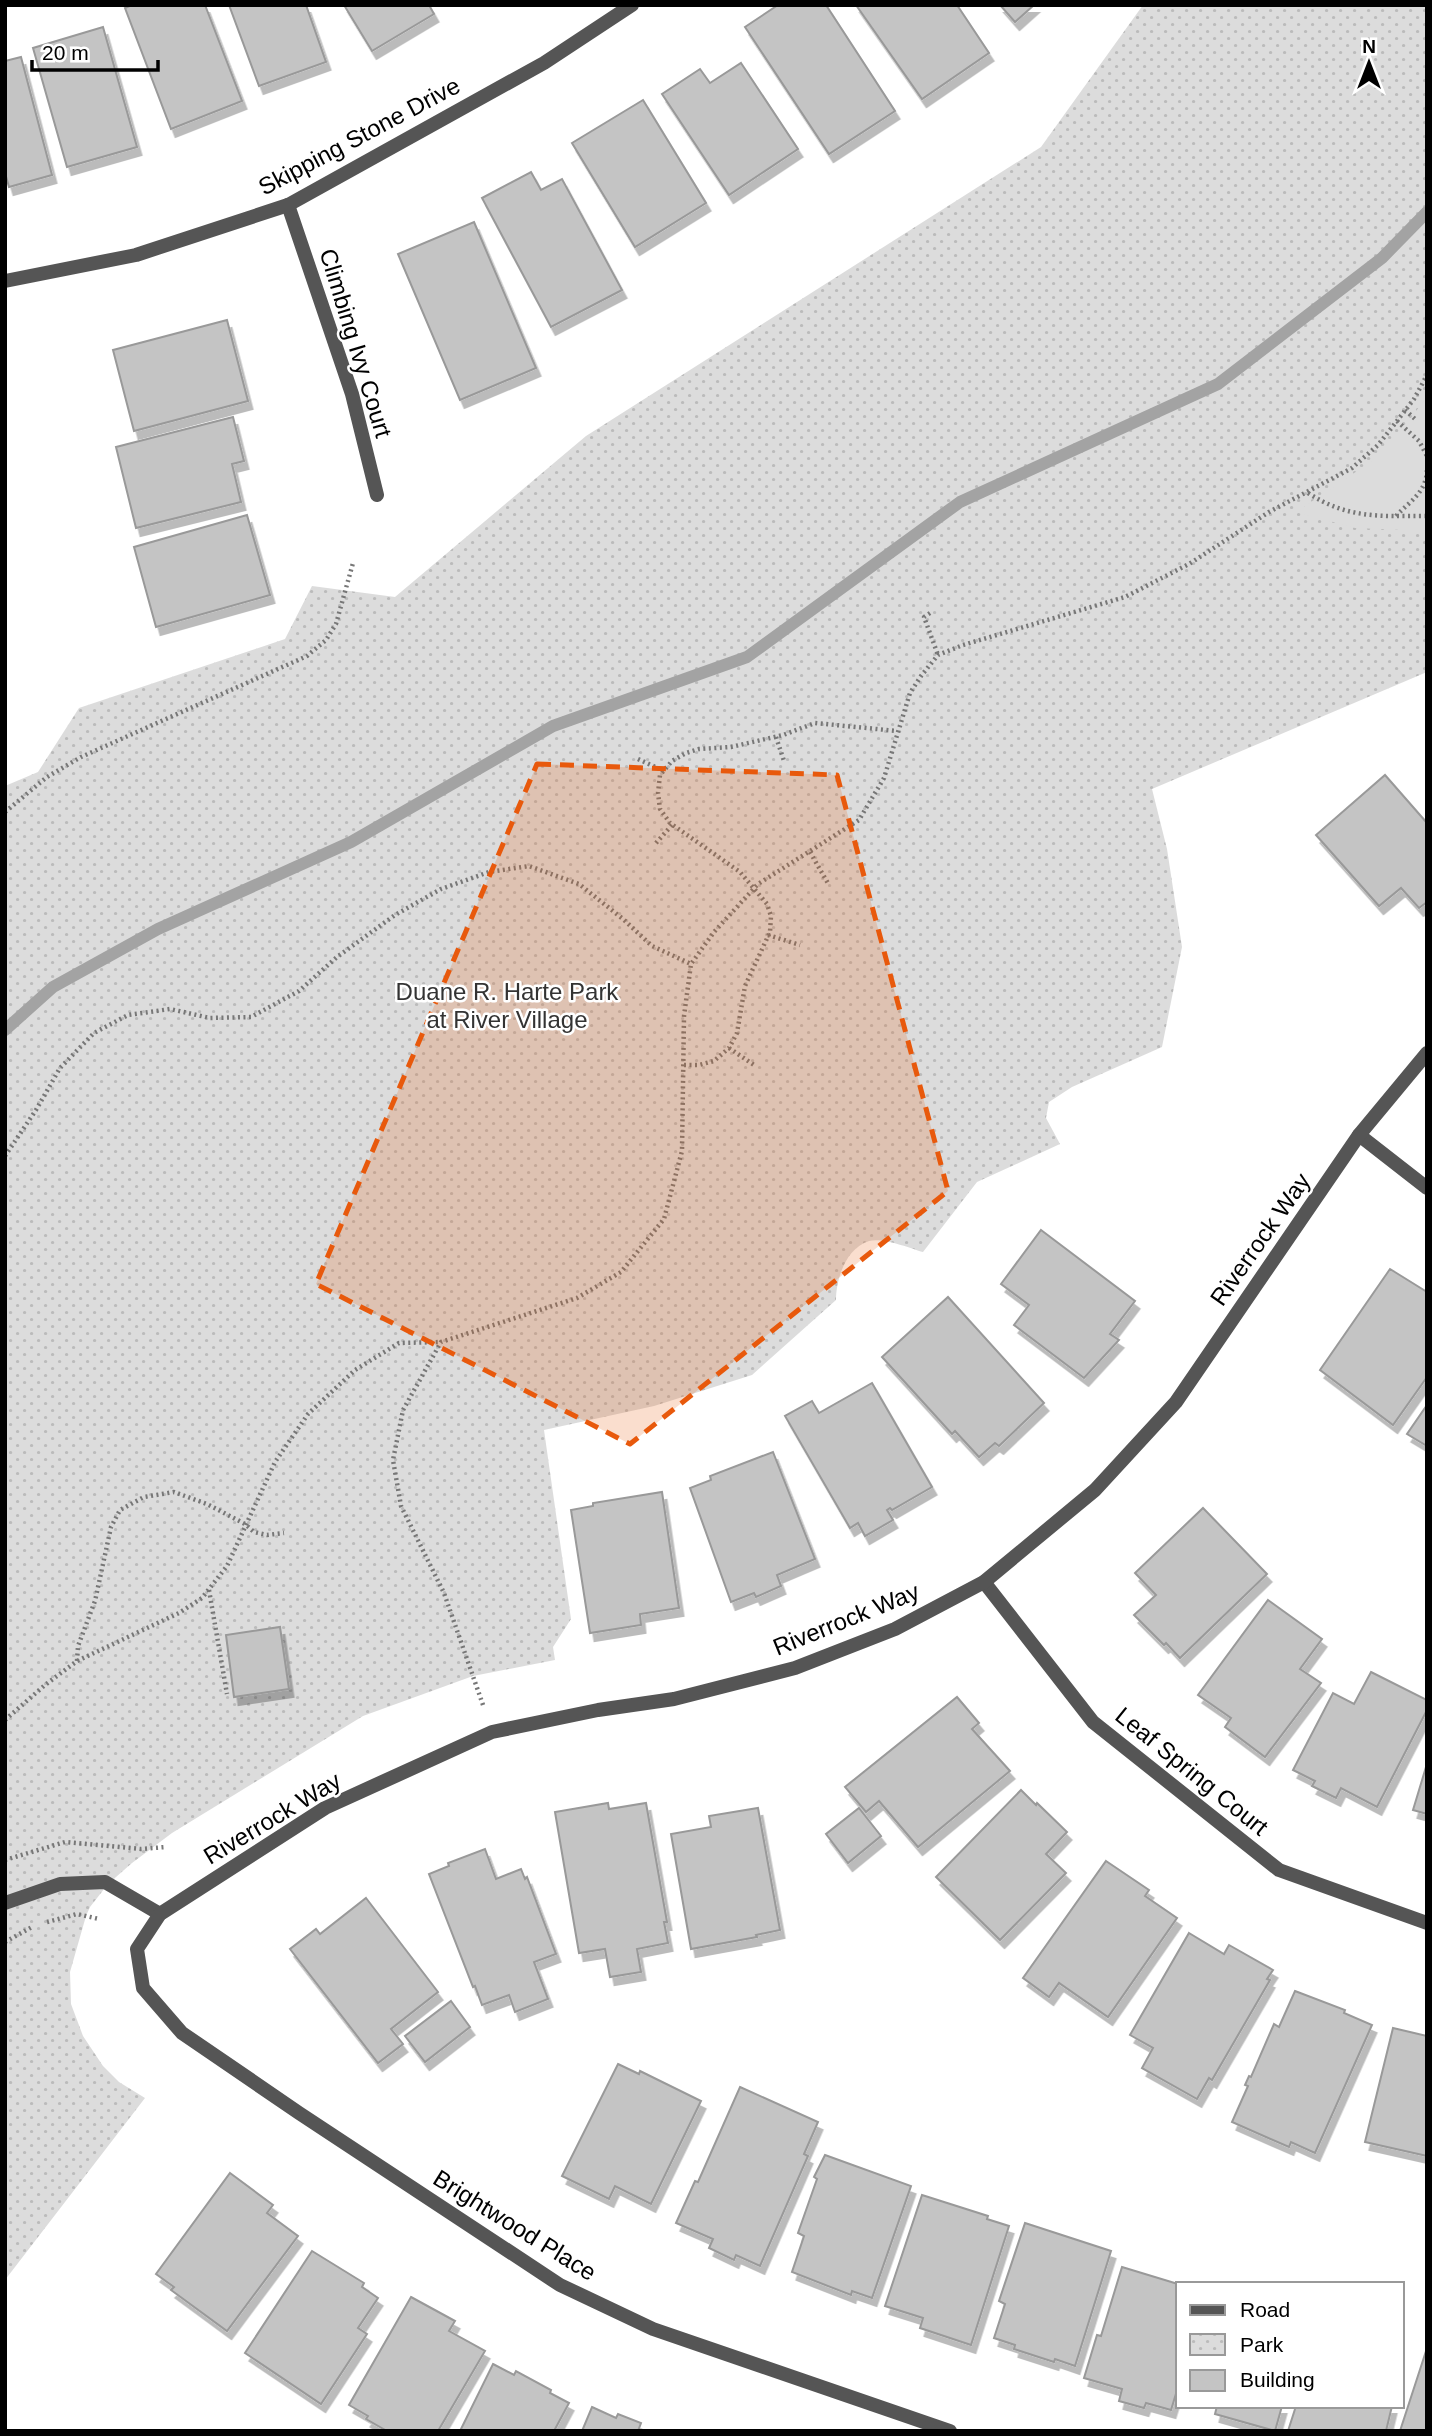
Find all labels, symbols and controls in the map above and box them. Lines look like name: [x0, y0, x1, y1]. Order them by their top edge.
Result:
scale bar: [32, 28, 158, 72]
north arrow: [1334, 28, 1404, 98]
text: N: [1362, 36, 1376, 57]
text: 20 m: [42, 41, 89, 64]
street label: Skipping Stone Drive: [254, 71, 464, 201]
street label: Climbing Ivy Court: [314, 245, 398, 441]
park label: Duane R. Harte Park at River Village: [396, 978, 619, 1033]
street label: Riverrock Way: [1204, 1168, 1316, 1310]
street label: Riverrock Way: [769, 1577, 923, 1661]
street label: Leaf Spring Court: [1110, 1701, 1274, 1841]
street label: Riverrock Way: [199, 1766, 345, 1870]
street label: Brightwood Place: [429, 2164, 601, 2286]
legend: [1176, 2282, 1404, 2408]
text: Road: [1240, 2298, 1290, 2321]
text: Park: [1240, 2333, 1284, 2356]
text: Building: [1240, 2368, 1315, 2391]

